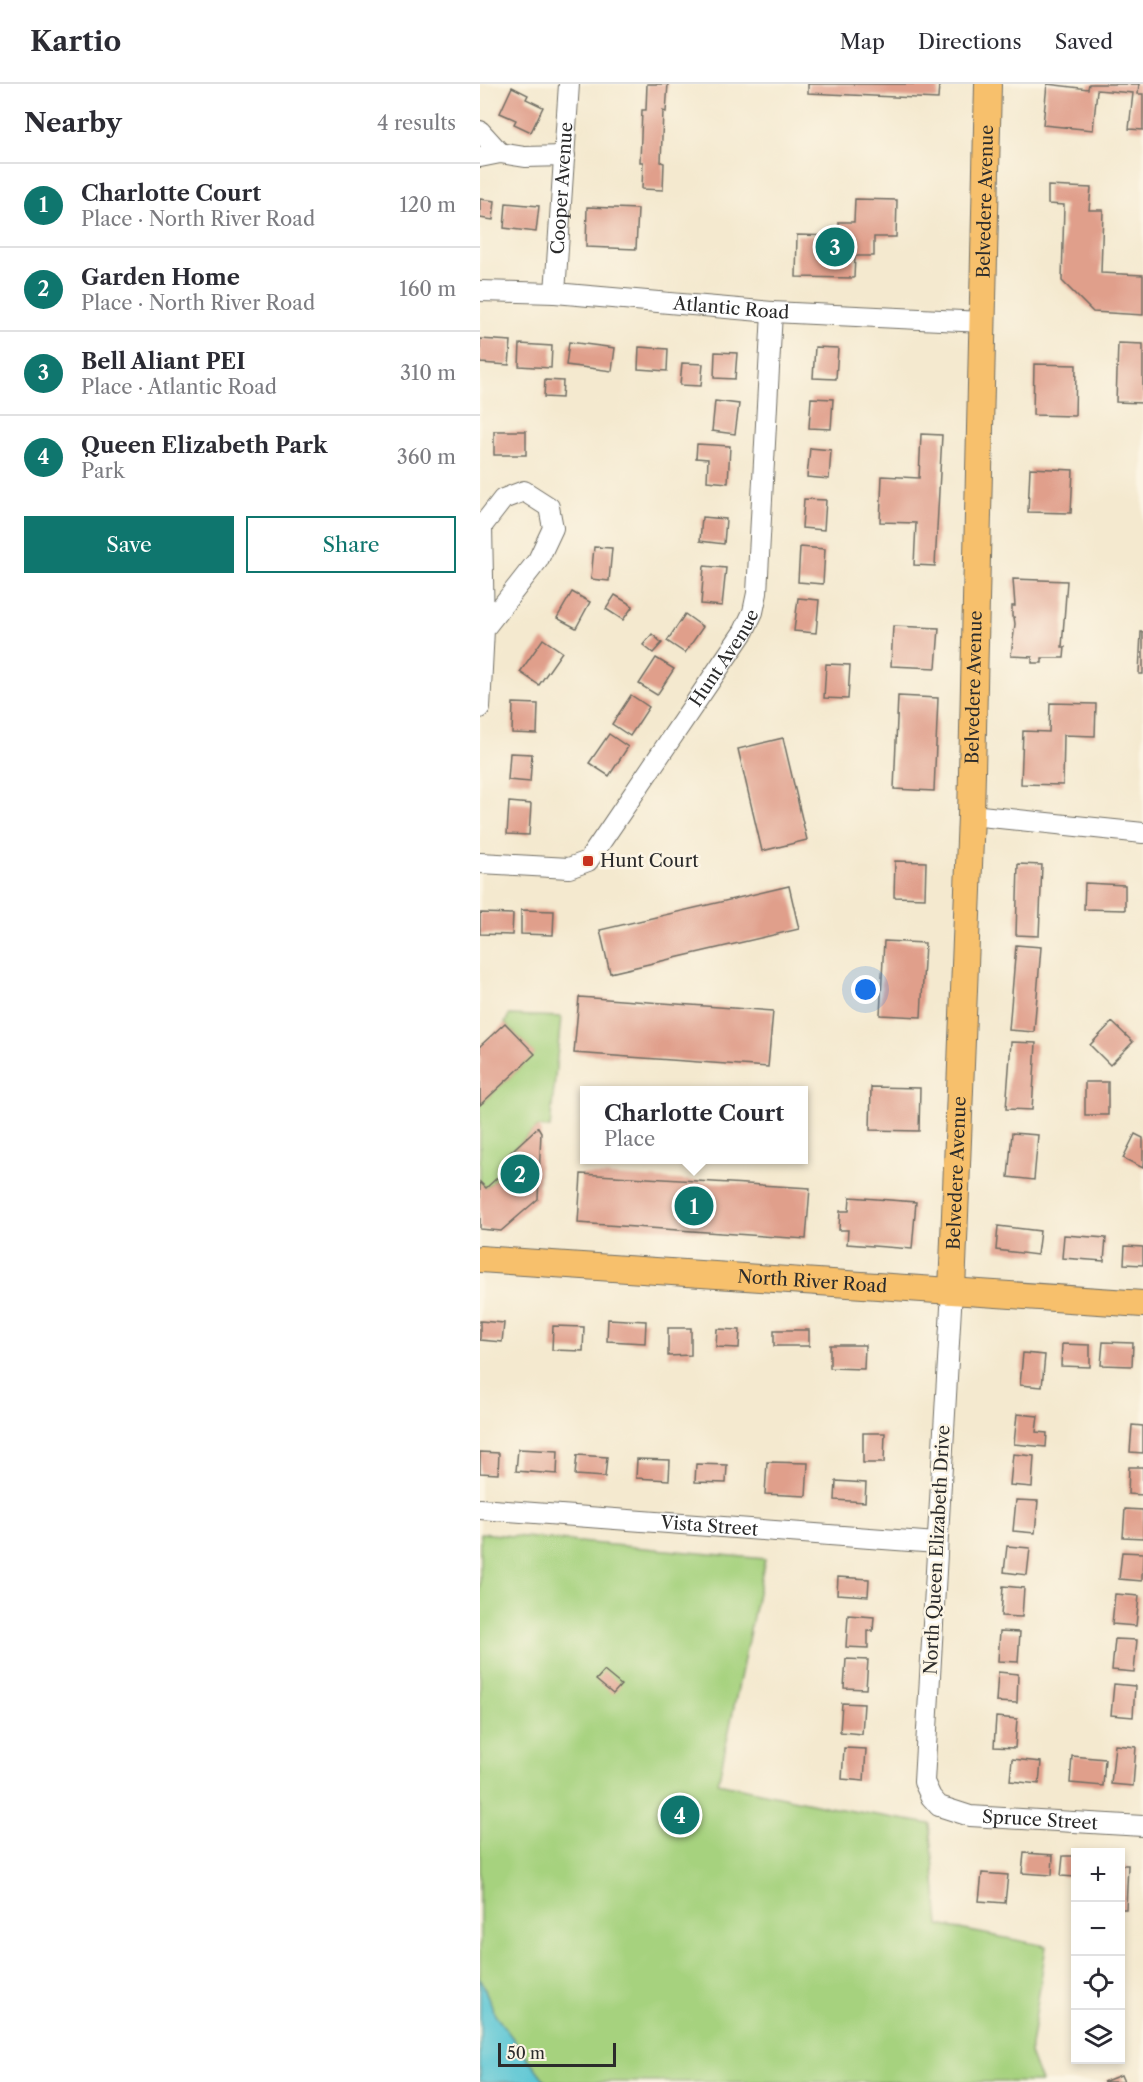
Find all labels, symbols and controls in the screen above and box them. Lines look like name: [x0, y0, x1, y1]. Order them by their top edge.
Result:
text: Kartio: [30, 24, 121, 58]
text: Map: [840, 29, 885, 54]
text: Directions: [918, 29, 1022, 54]
text: Saved: [1055, 29, 1113, 54]
text: Nearby: [24, 107, 122, 139]
text: 4 results: [377, 111, 456, 135]
street label: Cooper Avenue: [547, 121, 577, 255]
street label: Belvedere Avenue: [972, 124, 998, 279]
text: Charlotte Court: [81, 180, 261, 207]
text: 1: [39, 193, 48, 217]
text: 120 m: [399, 193, 456, 217]
text: Place · North River Road: [81, 207, 315, 231]
pin: 3: [816, 224, 854, 270]
text: Garden Home: [81, 264, 240, 291]
text: 2: [38, 277, 49, 301]
text: 160 m: [399, 277, 456, 301]
text: Place · North River Road: [81, 291, 315, 315]
street label: Atlantic Road: [671, 292, 790, 324]
text: Bell Aliant PEI: [81, 348, 246, 375]
text: 3: [38, 361, 49, 385]
text: 310 m: [400, 361, 456, 385]
text: Place · Atlantic Road: [81, 375, 277, 399]
text: Queen Elizabeth Park: [81, 432, 328, 459]
text: 4: [38, 445, 49, 469]
text: 360 m: [397, 445, 456, 469]
text: Park: [81, 459, 124, 483]
button: Save: [24, 516, 234, 573]
button: Share: [246, 516, 456, 573]
street label: Hunt Avenue: [685, 606, 764, 711]
street label: Belvedere Avenue: [961, 610, 987, 765]
place label: Hunt Court: [600, 850, 699, 872]
marker: Hunt Court: [581, 854, 595, 868]
your location: [851, 975, 880, 1004]
popup: [580, 1086, 808, 1164]
street label: Belvedere Avenue: [943, 1096, 971, 1250]
text: Charlotte Court: [604, 1100, 784, 1127]
text: Place: [604, 1127, 655, 1151]
pin: 2: [500, 1152, 540, 1196]
pin: 1: [674, 1184, 714, 1228]
street label: North River Road: [737, 1265, 888, 1298]
street label: North Queen Elizabeth Drive: [919, 1425, 955, 1675]
street label: Vista Street: [659, 1511, 760, 1541]
pin: 4: [660, 1792, 700, 1838]
street label: Spruce Street: [981, 1806, 1099, 1834]
map controls: [1071, 1848, 1125, 2064]
button: +: [1071, 1848, 1125, 1902]
button: −: [1071, 1902, 1125, 1956]
button: locate: [1071, 1956, 1125, 2010]
button: layers: [1071, 2010, 1125, 2064]
scale bar: [498, 2040, 616, 2068]
text: 50 m: [507, 2043, 545, 2063]

